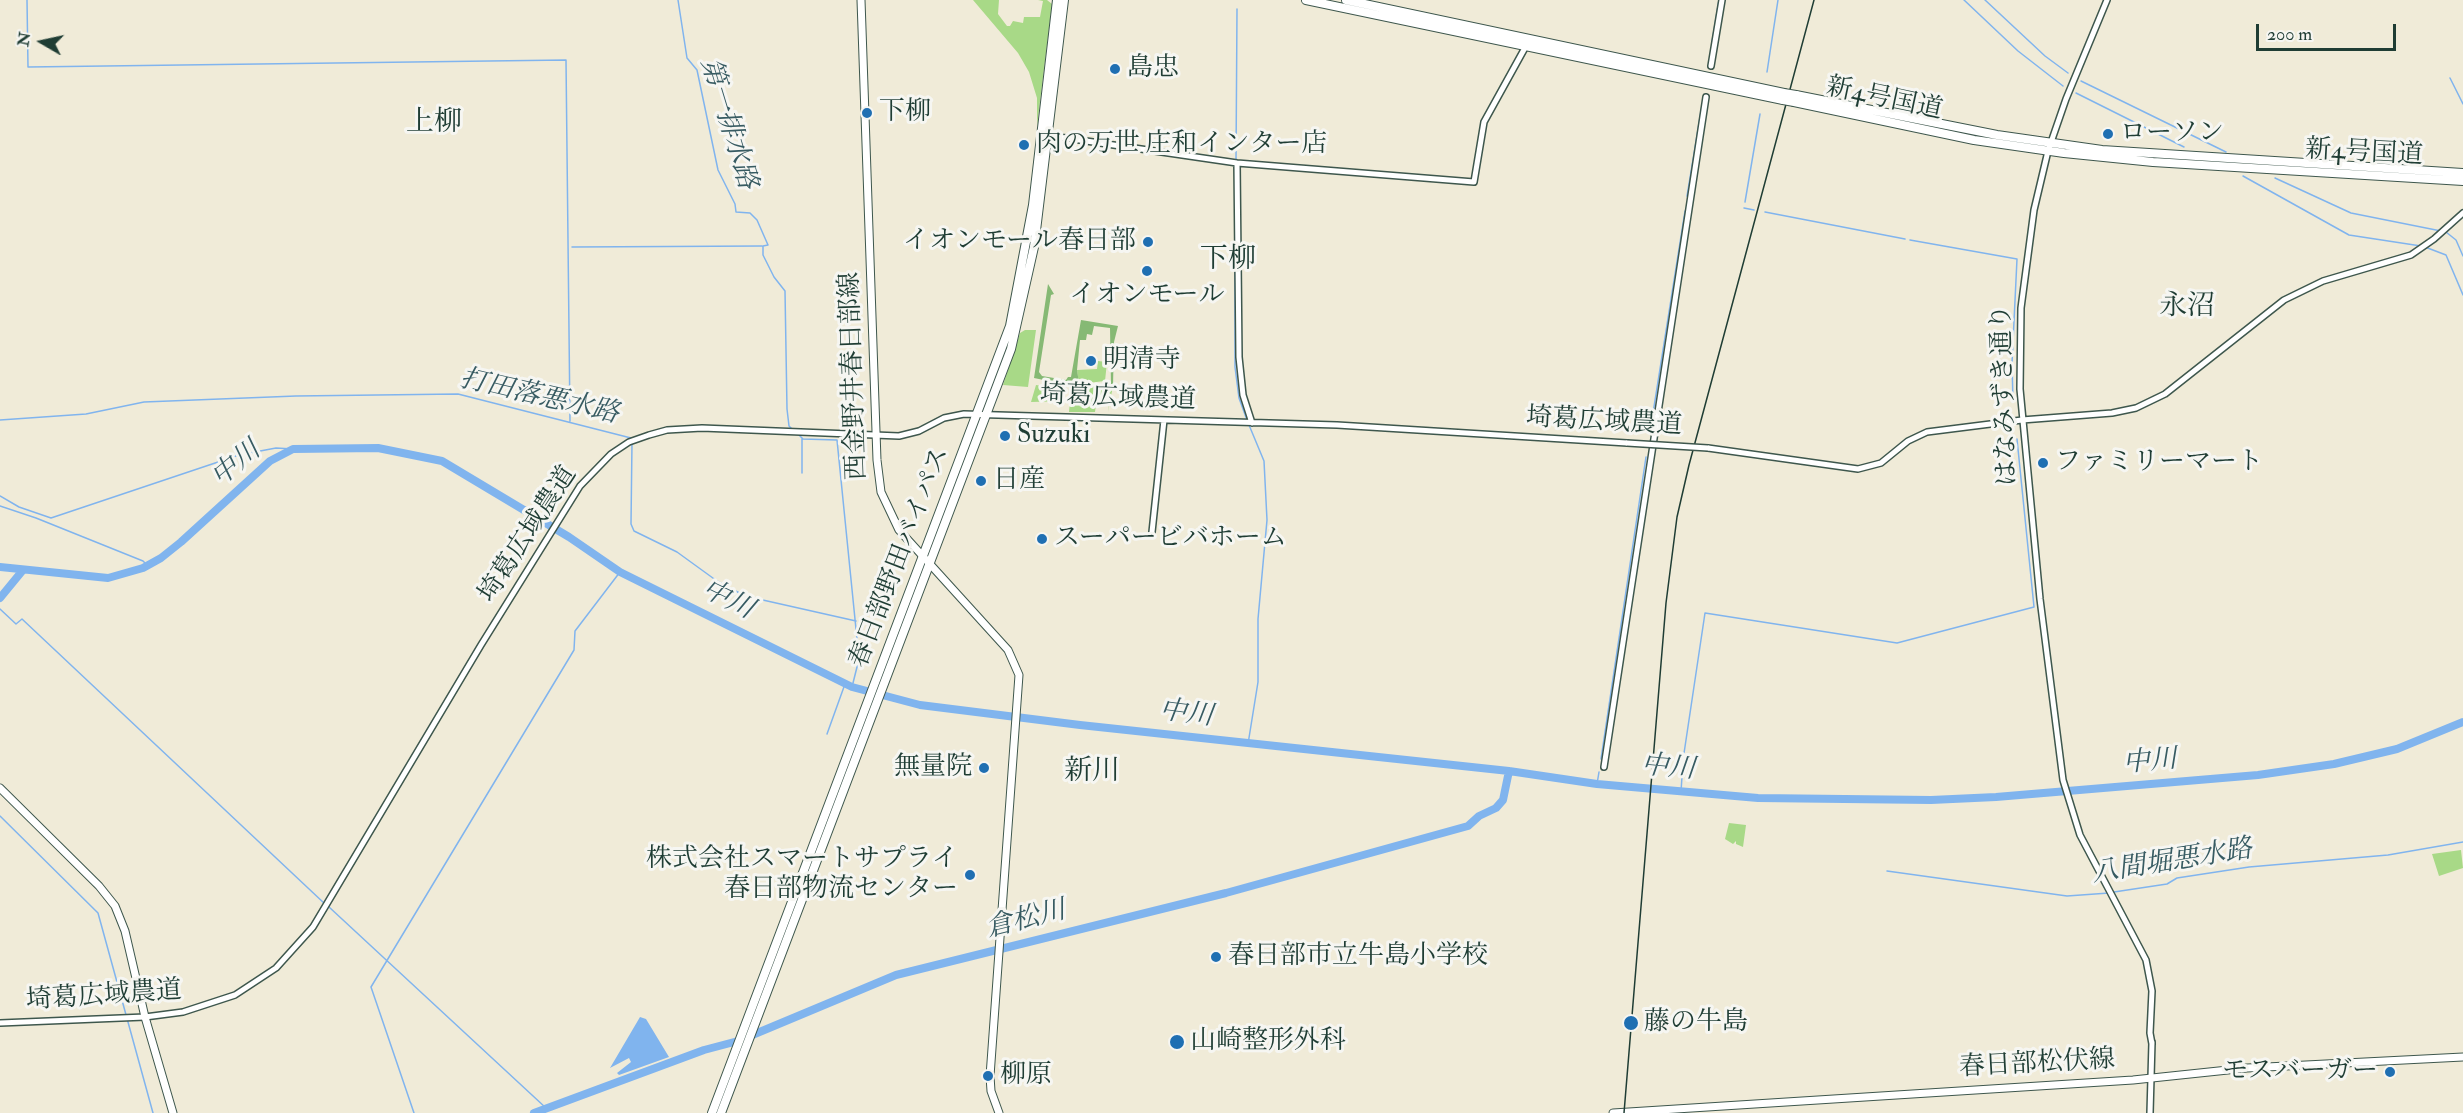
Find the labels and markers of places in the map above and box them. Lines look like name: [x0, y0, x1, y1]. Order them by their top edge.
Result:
place label: 島忠: [1127, 53, 1179, 85]
marker: 島忠: [1108, 62, 1122, 76]
place label: 下柳: [879, 97, 931, 129]
marker: 下柳: [860, 106, 874, 120]
place label: ローソン: [2120, 118, 2224, 150]
marker: ローソン: [2101, 127, 2115, 141]
place label: 肉の万世 庄和インター店: [1036, 129, 1327, 161]
marker: 肉の万世 庄和インター店: [1017, 138, 1031, 152]
place label: イオンモール春日部: [903, 226, 1136, 258]
marker: イオンモール春日部: [1141, 235, 1155, 249]
marker: イオンモール: [1140, 264, 1154, 278]
place label: イオンモール: [1070, 280, 1224, 312]
place label: 明清寺: [1103, 345, 1181, 377]
marker: 明清寺: [1084, 354, 1098, 368]
place label: Suzuki: [1017, 420, 1090, 452]
marker: Suzuki: [998, 429, 1012, 443]
place label: ファミリーマート: [2055, 447, 2263, 479]
marker: ファミリーマート: [2036, 456, 2050, 470]
place label: 日産: [993, 465, 1045, 497]
marker: 日産: [974, 474, 988, 488]
place label: スーパービバホーム: [1054, 523, 1287, 555]
marker: スーパービバホーム: [1035, 532, 1049, 546]
place label: 無量院: [894, 752, 972, 784]
marker: 無量院: [977, 761, 991, 775]
place label: 株式会社スマートサプライ 春日部物流センター: [646, 844, 958, 906]
marker: 株式会社スマートサプライ 春日部物流センター: [963, 868, 977, 882]
place label: 春日部市立牛島小学校: [1228, 941, 1488, 973]
marker: 春日部市立牛島小学校: [1209, 950, 1223, 964]
place label: 藤の牛島: [1644, 1007, 1748, 1039]
marker: 藤の牛島: [1622, 1014, 1640, 1032]
place label: 山崎整形外科: [1190, 1026, 1346, 1058]
marker: 山崎整形外科: [1168, 1033, 1186, 1051]
place label: モスバーガー: [2222, 1056, 2378, 1088]
place label: 柳原: [1000, 1060, 1052, 1092]
marker: モスバーガー: [2383, 1065, 2397, 1079]
marker: 柳原: [981, 1069, 995, 1083]

